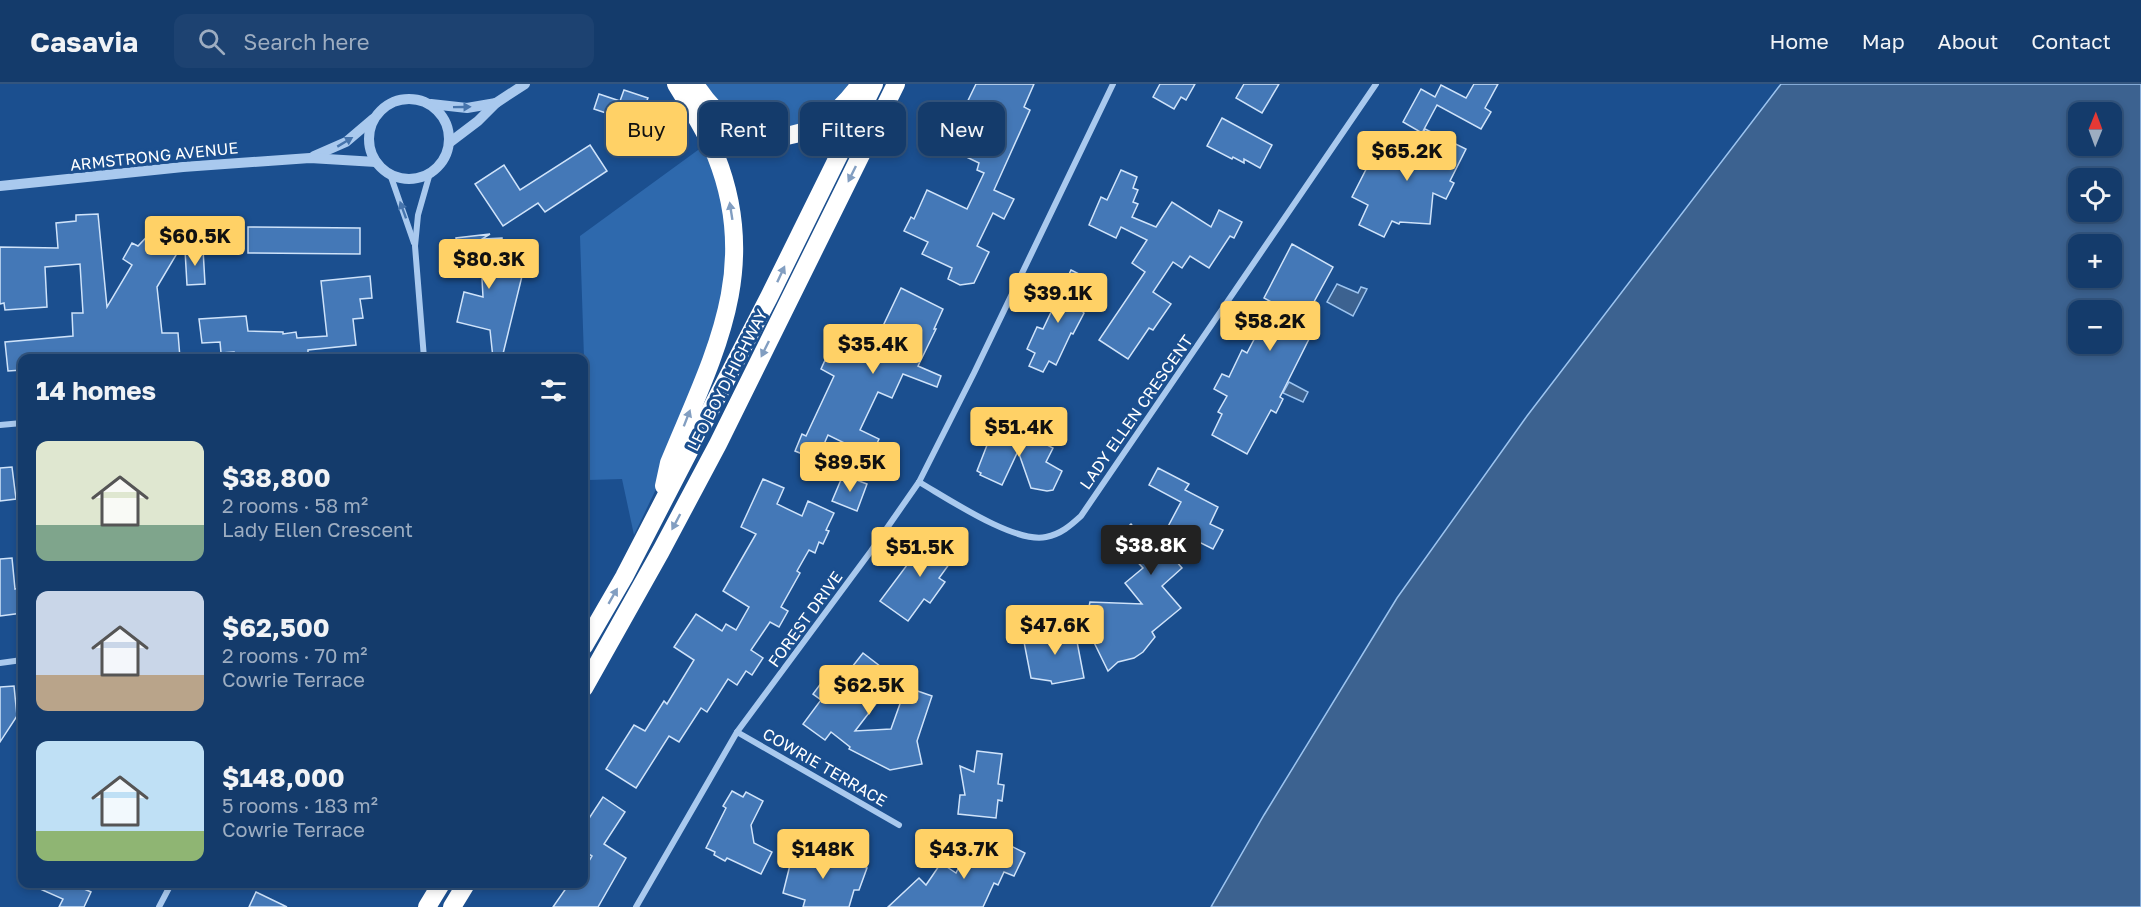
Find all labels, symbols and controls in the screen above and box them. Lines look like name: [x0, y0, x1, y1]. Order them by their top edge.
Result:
search box: [174, 14, 594, 68]
text: Casavia: [30, 25, 138, 58]
icon: search: [195, 25, 228, 58]
text: Search here: [243, 28, 369, 55]
text: Home: [1769, 28, 1829, 54]
text: Map: [1862, 28, 1905, 54]
text: About: [1938, 28, 1998, 54]
text: Contact: [2031, 28, 2111, 54]
one-way arrow: [453, 102, 472, 112]
chip: Buy: [606, 102, 687, 156]
chip: Rent: [699, 102, 788, 156]
chip: Filters: [800, 102, 906, 156]
chip: New: [918, 102, 1005, 156]
north arrow: [2068, 102, 2122, 156]
map controls: [2068, 102, 2122, 354]
pin: $65.2K: [1358, 131, 1456, 182]
street label: ARMSTRONG AVENUE: [69, 137, 239, 175]
one-way arrow: [337, 137, 354, 147]
text: $65.2K: [1371, 138, 1443, 162]
one-way arrow: [848, 166, 857, 183]
button: locate: [2068, 168, 2122, 222]
one-way arrow: [397, 201, 407, 219]
one-way arrow: [727, 201, 736, 220]
pin: $60.5K: [146, 216, 244, 267]
text: $60.5K: [159, 223, 231, 247]
button: +: [2068, 234, 2122, 288]
pin: $80.3K: [440, 239, 538, 290]
text: $80.3K: [453, 246, 525, 270]
one-way arrow: [776, 265, 785, 282]
pin: $39.1K: [1009, 273, 1107, 324]
text: $39.1K: [1023, 280, 1093, 304]
button: −: [2068, 300, 2122, 354]
pin: $58.2K: [1221, 301, 1319, 352]
street label: LEO BOYD HIGHWAY: [683, 305, 772, 454]
text: $58.2K: [1234, 308, 1306, 332]
pin: $35.4K: [824, 324, 922, 375]
text: $35.4K: [837, 331, 909, 355]
street label: LADY ELLEN CRESCENT: [1075, 331, 1197, 493]
one-way arrow: [760, 340, 769, 357]
icon: filters: [537, 374, 570, 407]
text: 14 homes: [36, 375, 156, 406]
pin: $51.4K: [970, 407, 1068, 458]
one-way arrow: [683, 409, 693, 427]
text: $51.4K: [984, 414, 1054, 438]
pin: $89.5K: [801, 442, 899, 493]
text: $89.5K: [814, 449, 886, 473]
text: $38,800: [222, 462, 331, 493]
icon: home: [84, 465, 156, 537]
text: 2 rooms · 58 m²: [222, 493, 368, 517]
one-way arrow: [672, 514, 681, 531]
text: Lady Ellen Crescent: [222, 517, 413, 541]
pin: $38.8K: [1102, 525, 1200, 576]
pin: $51.5K: [871, 527, 969, 578]
text: $38.8K: [1115, 532, 1187, 556]
text: $51.5K: [886, 534, 955, 558]
street label: FOREST DRIVE: [764, 567, 846, 671]
one-way arrow: [608, 587, 618, 604]
pin: $47.6K: [1006, 605, 1104, 656]
text: $62,500: [222, 612, 330, 643]
text: $47.6K: [1020, 612, 1090, 636]
icon: home: [84, 615, 156, 687]
text: 2 rooms · 70 m²: [222, 643, 367, 667]
pin: $62.5K: [820, 665, 918, 716]
text: Cowrie Terrace: [222, 667, 365, 691]
text: $62.5K: [833, 672, 905, 696]
street label: COWRIE TERRACE: [759, 723, 891, 811]
text: $148,000: [222, 762, 345, 793]
icon: home: [84, 765, 156, 837]
text: 5 rooms · 183 m²: [222, 793, 378, 817]
text: Cowrie Terrace: [222, 817, 365, 841]
pin: $148K: [781, 829, 865, 880]
pin: $43.7K: [915, 829, 1013, 880]
text: $148K: [791, 836, 855, 860]
text: $43.7K: [929, 836, 999, 860]

